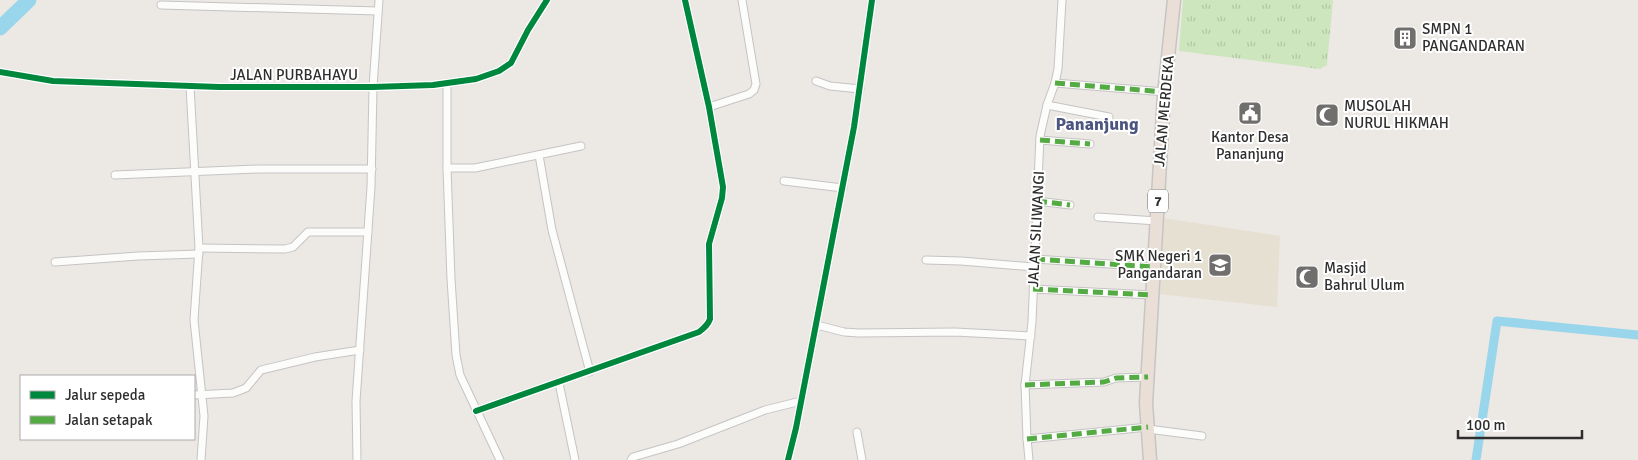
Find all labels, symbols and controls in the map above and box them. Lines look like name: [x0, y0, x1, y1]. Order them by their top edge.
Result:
place label: SMPN 1 PANGANDARAN: [1422, 20, 1525, 55]
building icon: SMPN 1 PANGANDARAN: [1392, 25, 1418, 51]
street label: JALAN MERDEKA: [1150, 54, 1178, 168]
street label: JALAN PURBAHAYU: [230, 66, 358, 84]
place label: MUSOLAH NURUL HIKMAH: [1344, 97, 1449, 132]
public building icon: Kantor Desa Pananjung: [1237, 100, 1263, 126]
mosque icon: MUSOLAH NURUL HIKMAH: [1314, 102, 1340, 128]
district label: Pananjung: [1055, 113, 1139, 135]
place label: Kantor Desa Pananjung: [1211, 128, 1289, 163]
street label: JALAN SILIWANGI: [1024, 170, 1048, 288]
road number: 7: [1148, 190, 1168, 212]
place label: SMK Negeri 1 Pangandaran: [1115, 247, 1202, 282]
school or university icon: SMK Negeri 1 Pangandaran: [1207, 252, 1233, 278]
place label: Masjid Bahrul Ulum: [1324, 259, 1405, 294]
mosque icon: Masjid Bahrul Ulum: [1294, 264, 1320, 290]
legend: [20, 375, 195, 440]
text: Jalur sepeda: [65, 386, 145, 404]
scale bar: [1458, 408, 1582, 440]
text: Jalan setapak: [65, 411, 153, 429]
text: 100 m: [1466, 416, 1506, 434]

